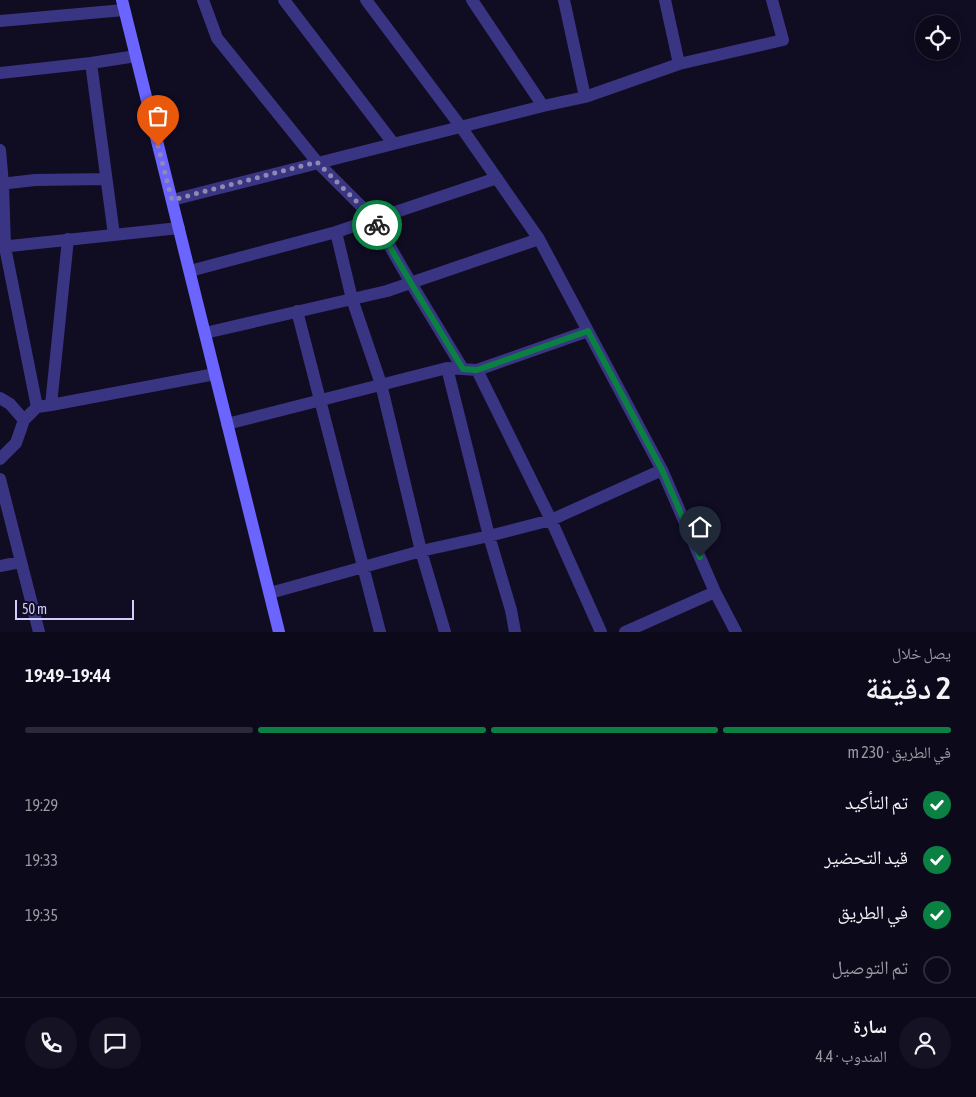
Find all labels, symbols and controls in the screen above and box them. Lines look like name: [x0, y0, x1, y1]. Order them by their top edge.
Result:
map controls: [915, 15, 960, 60]
button: locate: [915, 15, 960, 60]
pin: [137, 95, 179, 146]
icon: bag: [144, 102, 172, 130]
courier: [352, 200, 402, 250]
icon: bike: [363, 211, 391, 239]
pin: [679, 506, 721, 557]
icon: home: [686, 513, 714, 541]
scale bar: [15, 597, 134, 620]
text: 50 m: [22, 601, 47, 617]
text: يصل خلال: [892, 644, 951, 662]
text: 19:44–19:49: [25, 664, 111, 686]
text: 2 دقيقة: [865, 669, 951, 706]
text: في الطريق · 230 m: [848, 743, 951, 761]
text: تم التأكيد: [845, 791, 908, 813]
icon: check: [923, 791, 951, 819]
text: 19:29: [25, 796, 58, 814]
text: قيد التحضير: [824, 846, 908, 868]
icon: check: [923, 846, 951, 874]
text: 19:33: [25, 851, 58, 869]
text: في الطريق: [837, 901, 908, 923]
icon: check: [923, 901, 951, 929]
text: 19:35: [25, 906, 58, 924]
text: تم التوصيل: [832, 956, 908, 978]
text: سارة: [853, 1015, 887, 1037]
button: phone: [25, 1017, 77, 1069]
button: chat: [89, 1017, 141, 1069]
button: person: [899, 1017, 951, 1069]
text: المندوب · 4.4: [815, 1047, 887, 1065]

